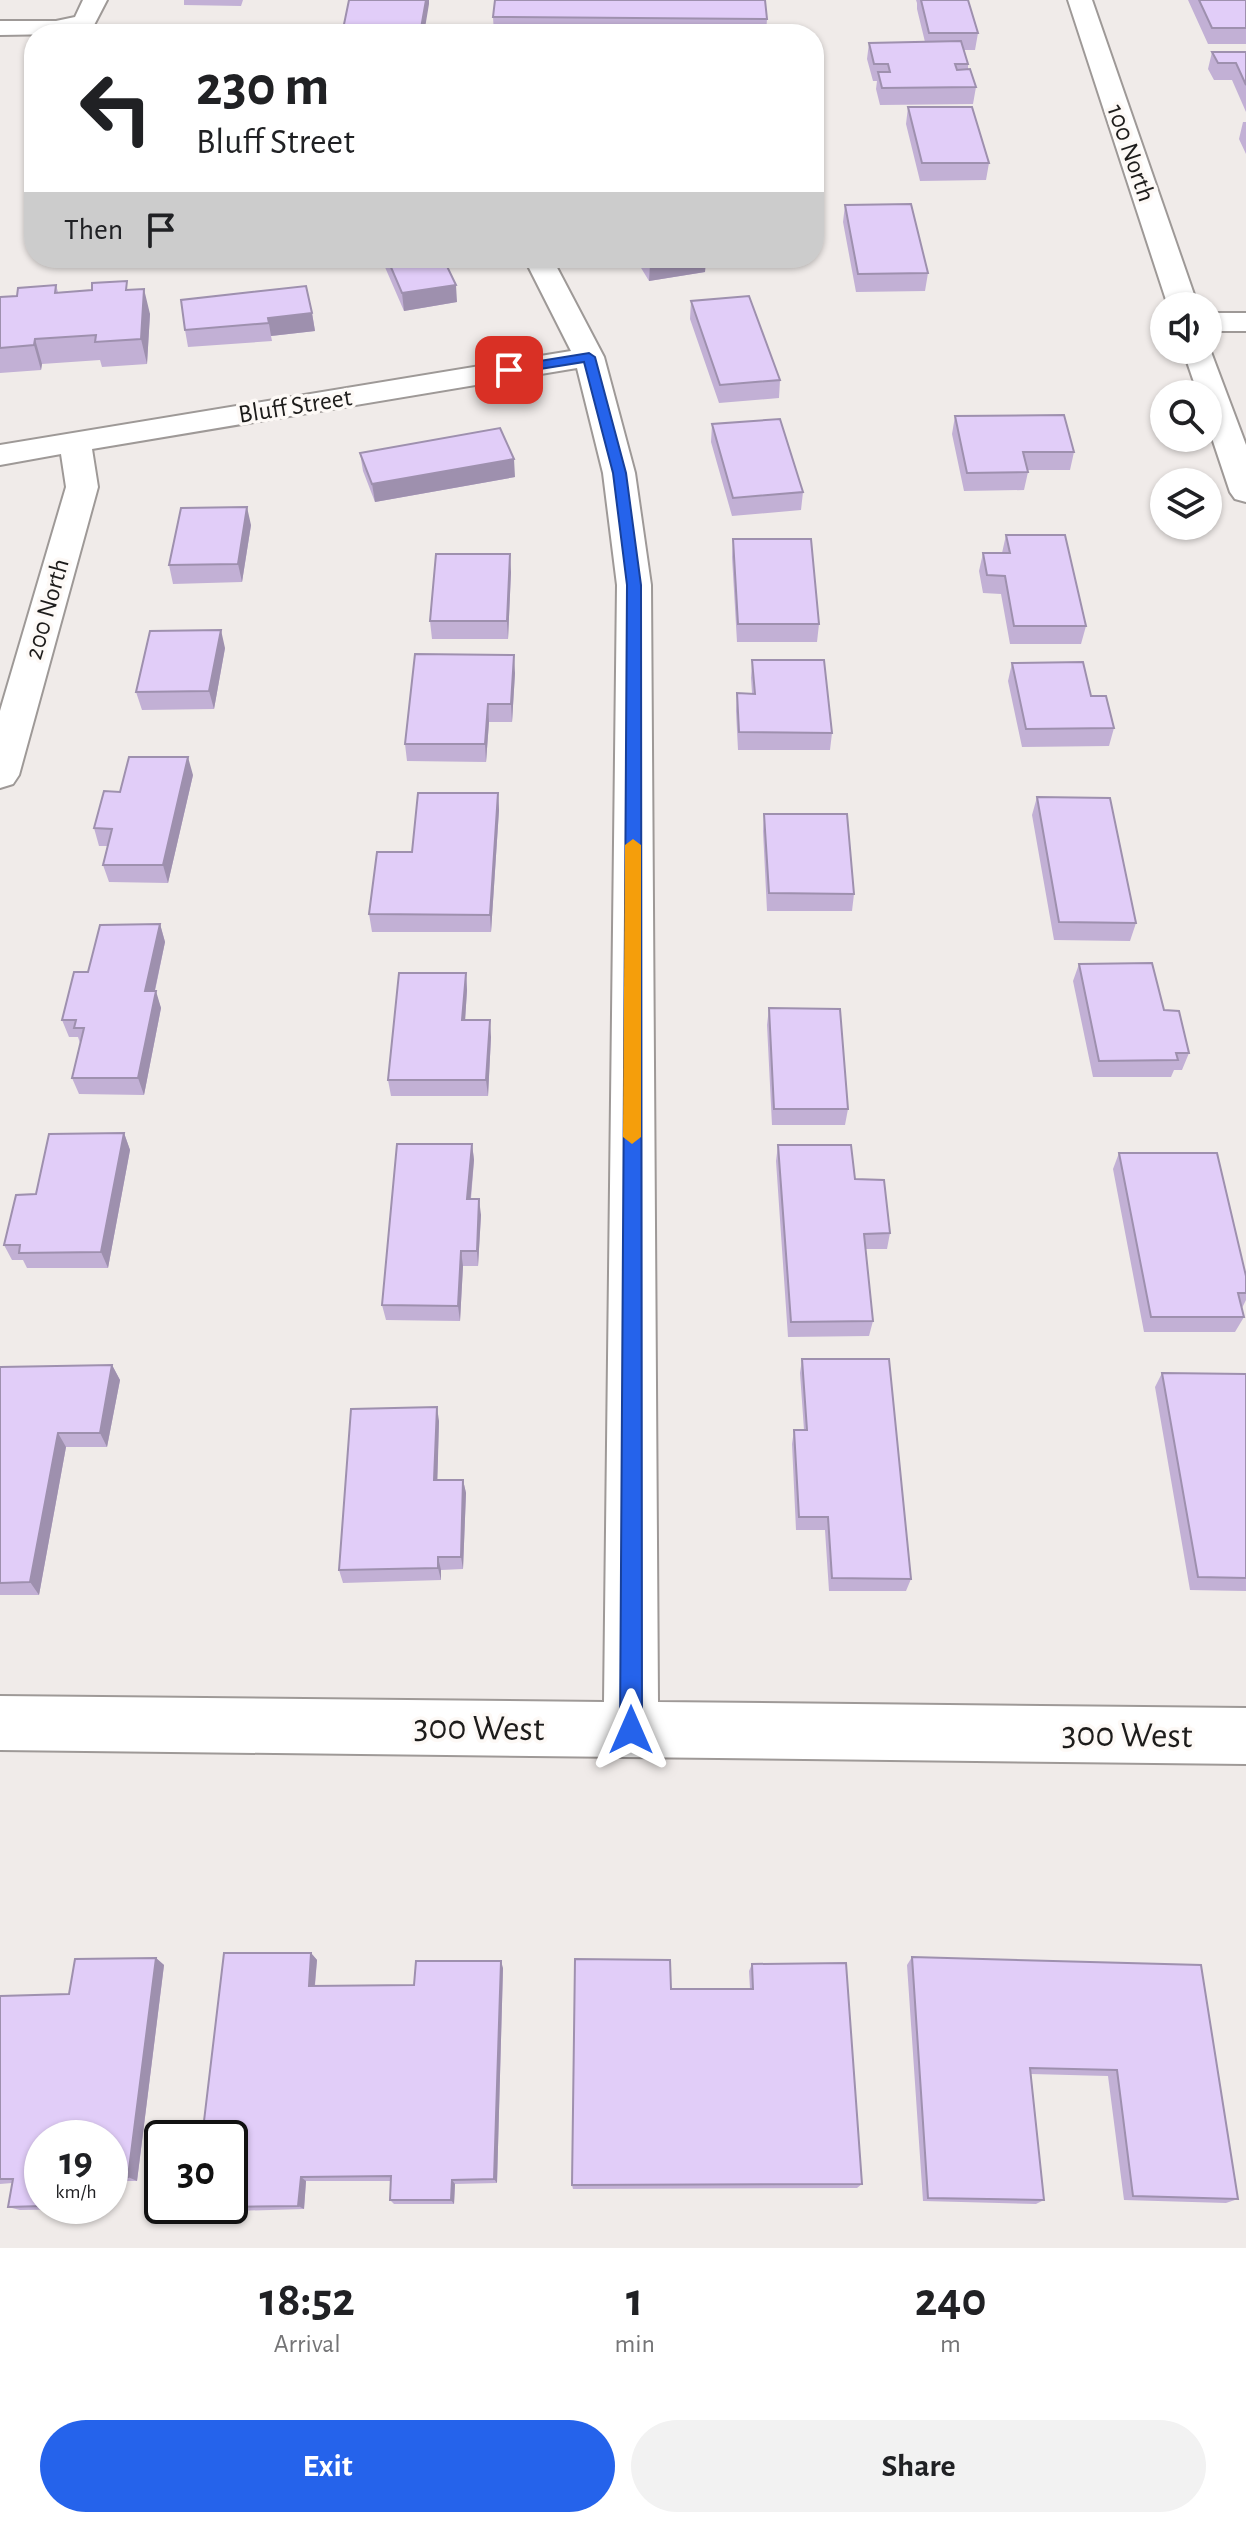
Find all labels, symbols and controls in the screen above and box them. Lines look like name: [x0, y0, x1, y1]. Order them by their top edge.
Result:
icon: left: [64, 56, 168, 160]
text: 230 m: [196, 59, 329, 115]
street label: 100 North: [1102, 101, 1160, 205]
text: Bluff Street: [196, 124, 355, 160]
icon: arrive: [139, 208, 183, 252]
text: Then: [64, 215, 123, 245]
map controls: [1150, 292, 1222, 540]
button: sound: [1150, 292, 1222, 364]
pin: [475, 336, 543, 404]
icon: arrive: [487, 348, 531, 392]
button: search: [1150, 380, 1222, 452]
street label: Bluff Street: [236, 384, 354, 428]
button: layers: [1150, 468, 1222, 540]
street label: 200 North: [20, 556, 74, 662]
position arrow: [589, 1688, 673, 1772]
street label: 300 West: [413, 1709, 545, 1747]
street label: 300 West: [1061, 1716, 1193, 1754]
speed limit sign: 30: [144, 2120, 248, 2224]
text: 19: [59, 2142, 93, 2182]
text: km/h: [55, 2182, 97, 2202]
text: 18:52: [260, 2277, 355, 2325]
text: 1: [626, 2277, 643, 2325]
text: 240: [915, 2277, 986, 2325]
text: Arrival: [274, 2331, 341, 2357]
text: min: [615, 2331, 655, 2357]
text: m: [940, 2331, 961, 2357]
button: Exit: [40, 2420, 615, 2512]
button: Share: [631, 2420, 1206, 2512]

